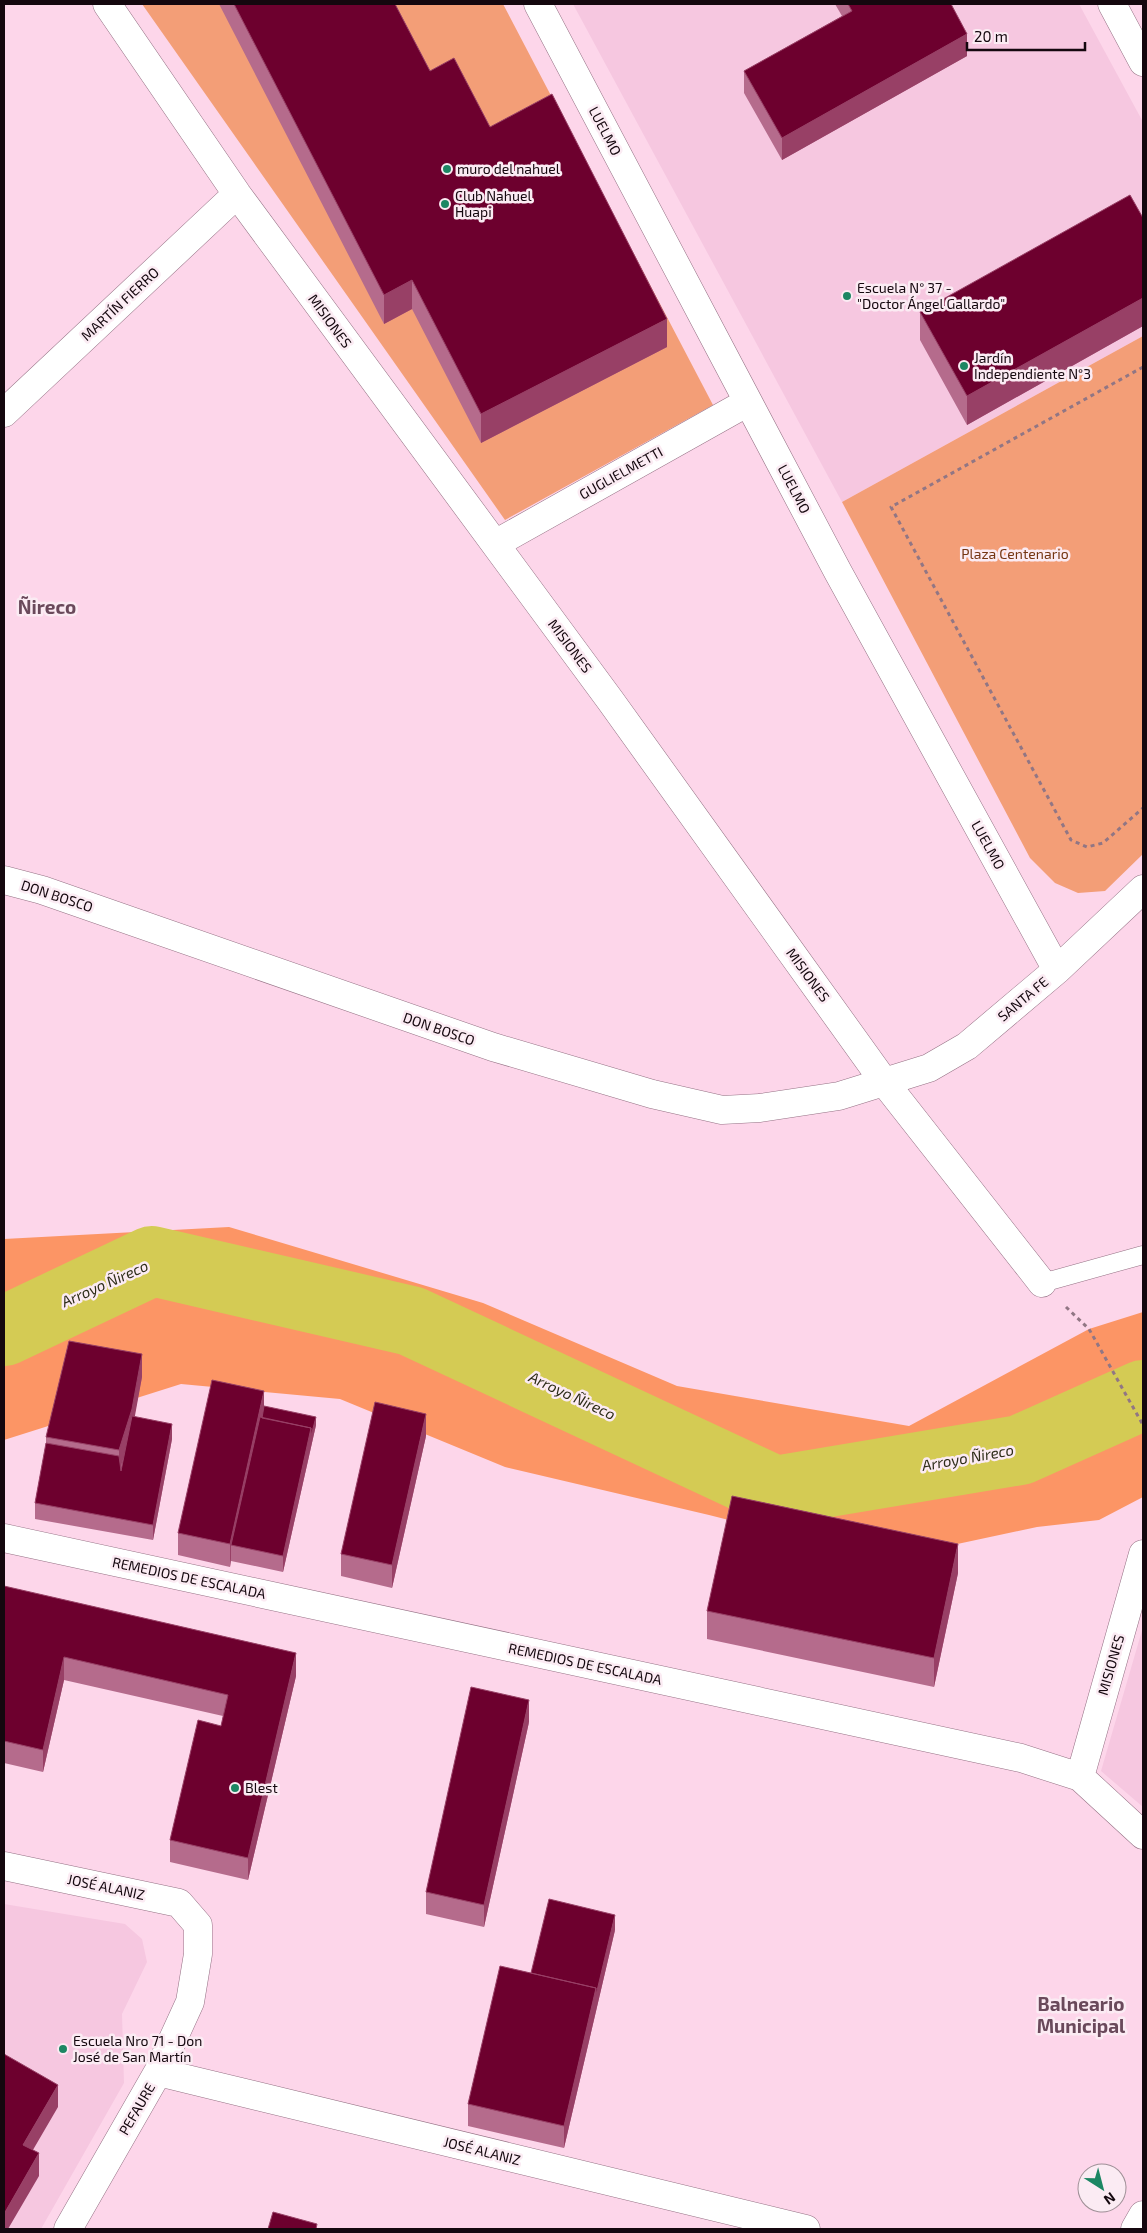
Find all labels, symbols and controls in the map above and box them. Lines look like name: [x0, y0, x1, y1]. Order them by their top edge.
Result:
scale bar: [967, 20, 1084, 52]
text: 20 m: [974, 27, 1008, 45]
street label: LUELMO: [586, 103, 625, 158]
place label: muro del nahuel: [457, 160, 561, 177]
marker: muro del nahuel: [441, 163, 453, 175]
place label: Club Nahuel Huapi: [455, 187, 532, 220]
marker: Club Nahuel Huapi: [439, 198, 451, 210]
street label: MARTÍN FIERRO: [77, 263, 162, 344]
place label: Escuela N° 37 - "Doctor Ángel Gallardo": [857, 279, 1005, 312]
street label: MISIONES: [305, 290, 356, 351]
marker: Escuela N° 37 - "Doctor Ángel Gallardo": [841, 290, 853, 302]
place label: Jardín Independiente N°3: [974, 349, 1091, 382]
marker: Jardín Independiente N°3: [958, 360, 970, 372]
street label: GUGLIELMETTI: [576, 443, 665, 503]
street label: LUELMO: [775, 461, 814, 516]
park label: Plaza Centenario: [961, 545, 1069, 562]
district label: Ñireco: [18, 595, 76, 618]
street label: MISIONES: [545, 616, 596, 676]
street label: LUELMO: [968, 817, 1009, 872]
street label: DON BOSCO: [19, 876, 95, 915]
street label: MISIONES: [783, 944, 834, 1005]
street label: SANTA FE: [994, 973, 1051, 1025]
street label: DON BOSCO: [401, 1008, 477, 1049]
water label: Arroyo Ñireco: [57, 1256, 151, 1312]
water label: Arroyo Ñireco: [525, 1367, 618, 1424]
water label: Arroyo Ñireco: [919, 1440, 1015, 1475]
street label: REMEDIOS DE ESCALADA: [111, 1553, 268, 1602]
street label: MISIONES: [1094, 1632, 1127, 1697]
street label: REMEDIOS DE ESCALADA: [507, 1639, 664, 1688]
place label: Blest: [245, 1779, 278, 1796]
marker: Blest: [229, 1782, 241, 1794]
street label: JOSÉ ALANIZ: [66, 1870, 146, 1903]
district label: Balneario Municipal: [1037, 1992, 1126, 2037]
place label: Escuela Nro 71 - Don José de San Martín: [73, 2032, 202, 2065]
marker: Escuela Nro 71 - Don José de San Martín: [57, 2043, 69, 2055]
street label: PEFAURE: [115, 2080, 158, 2138]
street label: JOSÉ ALANIZ: [442, 2133, 522, 2168]
north arrow: [1077, 2163, 1127, 2213]
text: N: [1101, 2189, 1119, 2209]

